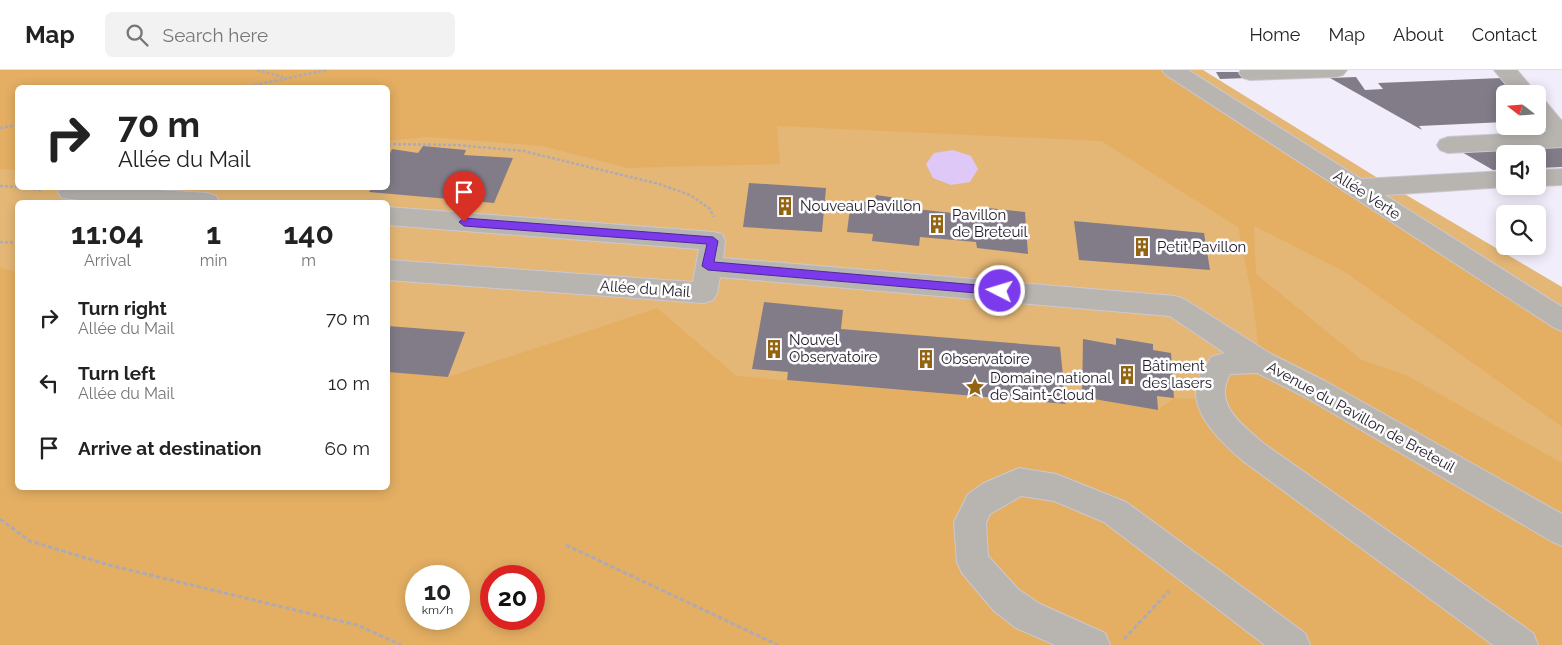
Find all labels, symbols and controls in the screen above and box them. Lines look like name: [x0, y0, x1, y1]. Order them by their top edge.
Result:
search box: [105, 12, 455, 57]
text: Map: [25, 20, 75, 49]
icon: search: [123, 21, 151, 49]
text: Search here: [163, 24, 268, 46]
text: Home: [1249, 24, 1300, 45]
text: Map: [1328, 24, 1365, 45]
text: About: [1393, 24, 1444, 45]
text: Contact: [1472, 24, 1537, 45]
north arrow: [1496, 85, 1546, 135]
map controls: [1496, 85, 1546, 255]
text: 70 m: [118, 104, 200, 145]
icon: right: [35, 105, 100, 170]
button: sound: [1496, 145, 1546, 195]
text: Allée du Mail: [118, 146, 251, 172]
street label: Allée Verte: [1330, 167, 1404, 223]
pin: [443, 171, 485, 222]
icon: arrive: [450, 178, 478, 206]
building icon: Nouveau Pavillon: [774, 195, 796, 217]
place label: Nouveau Pavillon: [800, 197, 921, 215]
button: search: [1496, 205, 1546, 255]
place label: Pavillon de Breteuil: [952, 206, 1029, 241]
building icon: Pavillon de Breteuil: [926, 213, 948, 235]
text: 11:04: [71, 216, 144, 251]
text: 1: [206, 216, 221, 251]
text: 140: [283, 216, 334, 251]
building icon: Petit Pavillon: [1131, 236, 1153, 258]
place label: Petit Pavillon: [1157, 238, 1246, 256]
text: Arrival: [84, 251, 131, 270]
text: min: [200, 251, 227, 270]
text: m: [301, 251, 316, 270]
position arrow: [973, 264, 1025, 316]
street label: Allée du Mail: [599, 277, 692, 301]
text: Turn right: [78, 297, 167, 319]
icon: right: [35, 304, 63, 332]
text: 70 m: [326, 307, 370, 329]
text: Allée du Mail: [78, 319, 174, 338]
place label: Nouvel Observatoire: [789, 331, 878, 366]
building icon: Nouvel Observatoire: [763, 338, 785, 360]
building icon: Observatoire: [915, 348, 937, 370]
place label: Observatoire: [941, 350, 1030, 368]
place label: Bâtiment des lasers: [1142, 357, 1212, 392]
street label: Avenue du Pavillon de Breteuil: [1264, 358, 1459, 477]
text: Turn left: [78, 362, 155, 384]
building icon: Bâtiment des lasers: [1116, 364, 1138, 386]
icon: left: [35, 369, 63, 397]
place label: Domaine national de Saint-Cloud: [990, 369, 1112, 404]
text: 10 m: [328, 372, 370, 394]
place icon: Domaine national de Saint-Cloud: [964, 376, 986, 398]
text: Allée du Mail: [78, 384, 174, 403]
icon: arrive: [35, 434, 63, 462]
text: Arrive at destination: [78, 437, 262, 459]
text: 60 m: [325, 437, 370, 459]
speed limit sign: 20: [480, 565, 545, 630]
text: 10: [424, 576, 451, 606]
text: km/h: [422, 603, 453, 617]

